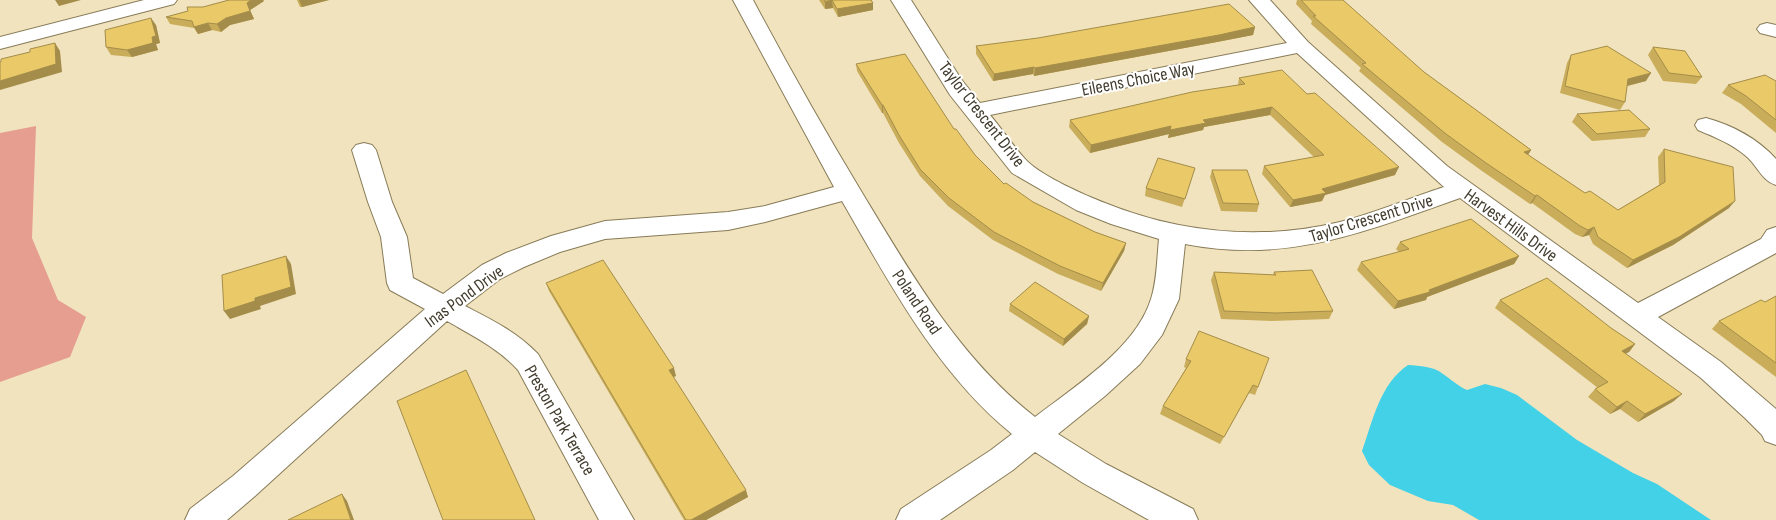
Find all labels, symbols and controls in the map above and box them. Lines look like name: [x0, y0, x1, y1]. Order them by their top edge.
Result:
street label: Taylor Crescent Drive: [934, 57, 1029, 171]
street label: Eileens Choice Way: [1080, 58, 1197, 101]
street label: Harvest Hills Drive: [1460, 185, 1561, 266]
street label: Taylor Crescent Drive: [1307, 190, 1435, 247]
street label: Inas Pond Drive: [421, 261, 508, 332]
street label: Poland Road: [887, 266, 946, 339]
street label: Preston Park Terrace: [520, 362, 600, 479]

